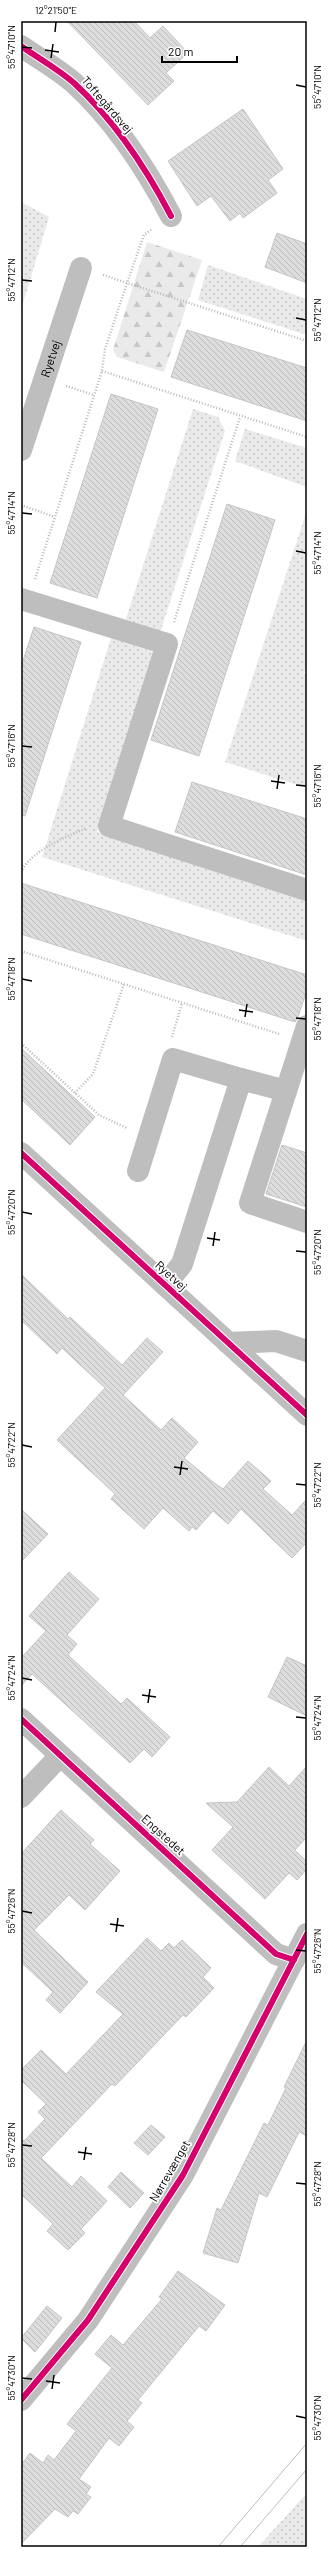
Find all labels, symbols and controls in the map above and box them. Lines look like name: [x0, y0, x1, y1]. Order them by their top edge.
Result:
text: 12°21'50"E: [35, 4, 77, 16]
text: 55°47'10"N: [5, 25, 17, 69]
scale bar: [162, 38, 237, 64]
text: 20 m: [168, 44, 194, 58]
text: 55°47'10"N: [311, 65, 323, 109]
street label: Toftegårdsvej: [79, 73, 136, 136]
text: 55°47'12"N: [5, 258, 17, 302]
text: 55°47'12"N: [311, 298, 323, 342]
street label: Ryetvej: [37, 338, 63, 379]
text: 55°47'14"N: [5, 491, 17, 535]
text: 55°47'14"N: [311, 531, 323, 575]
text: 55°47'16"N: [5, 724, 17, 768]
text: 55°47'16"N: [311, 764, 323, 808]
text: 55°47'18"N: [5, 957, 17, 1001]
text: 55°47'18"N: [311, 997, 323, 1041]
text: 55°47'20"N: [5, 1189, 17, 1235]
text: 55°47'20"N: [311, 1229, 323, 1275]
street label: Ryetvej: [153, 1257, 191, 1293]
text: 55°47'22"N: [5, 1422, 17, 1468]
text: 55°47'22"N: [311, 1462, 323, 1508]
text: 55°47'24"N: [5, 1655, 17, 1701]
text: 55°47'24"N: [311, 1695, 323, 1741]
street label: Engstedet: [139, 1811, 188, 1857]
text: 55°47'26"N: [5, 1888, 17, 1934]
text: 55°47'26"N: [311, 1928, 323, 1974]
text: 55°47'28"N: [5, 2122, 17, 2168]
street label: Nørrevænget: [146, 2137, 192, 2204]
text: 55°47'28"N: [311, 2161, 323, 2207]
text: 55°47'30"N: [5, 2355, 17, 2401]
text: 55°47'30"N: [311, 2395, 323, 2441]

